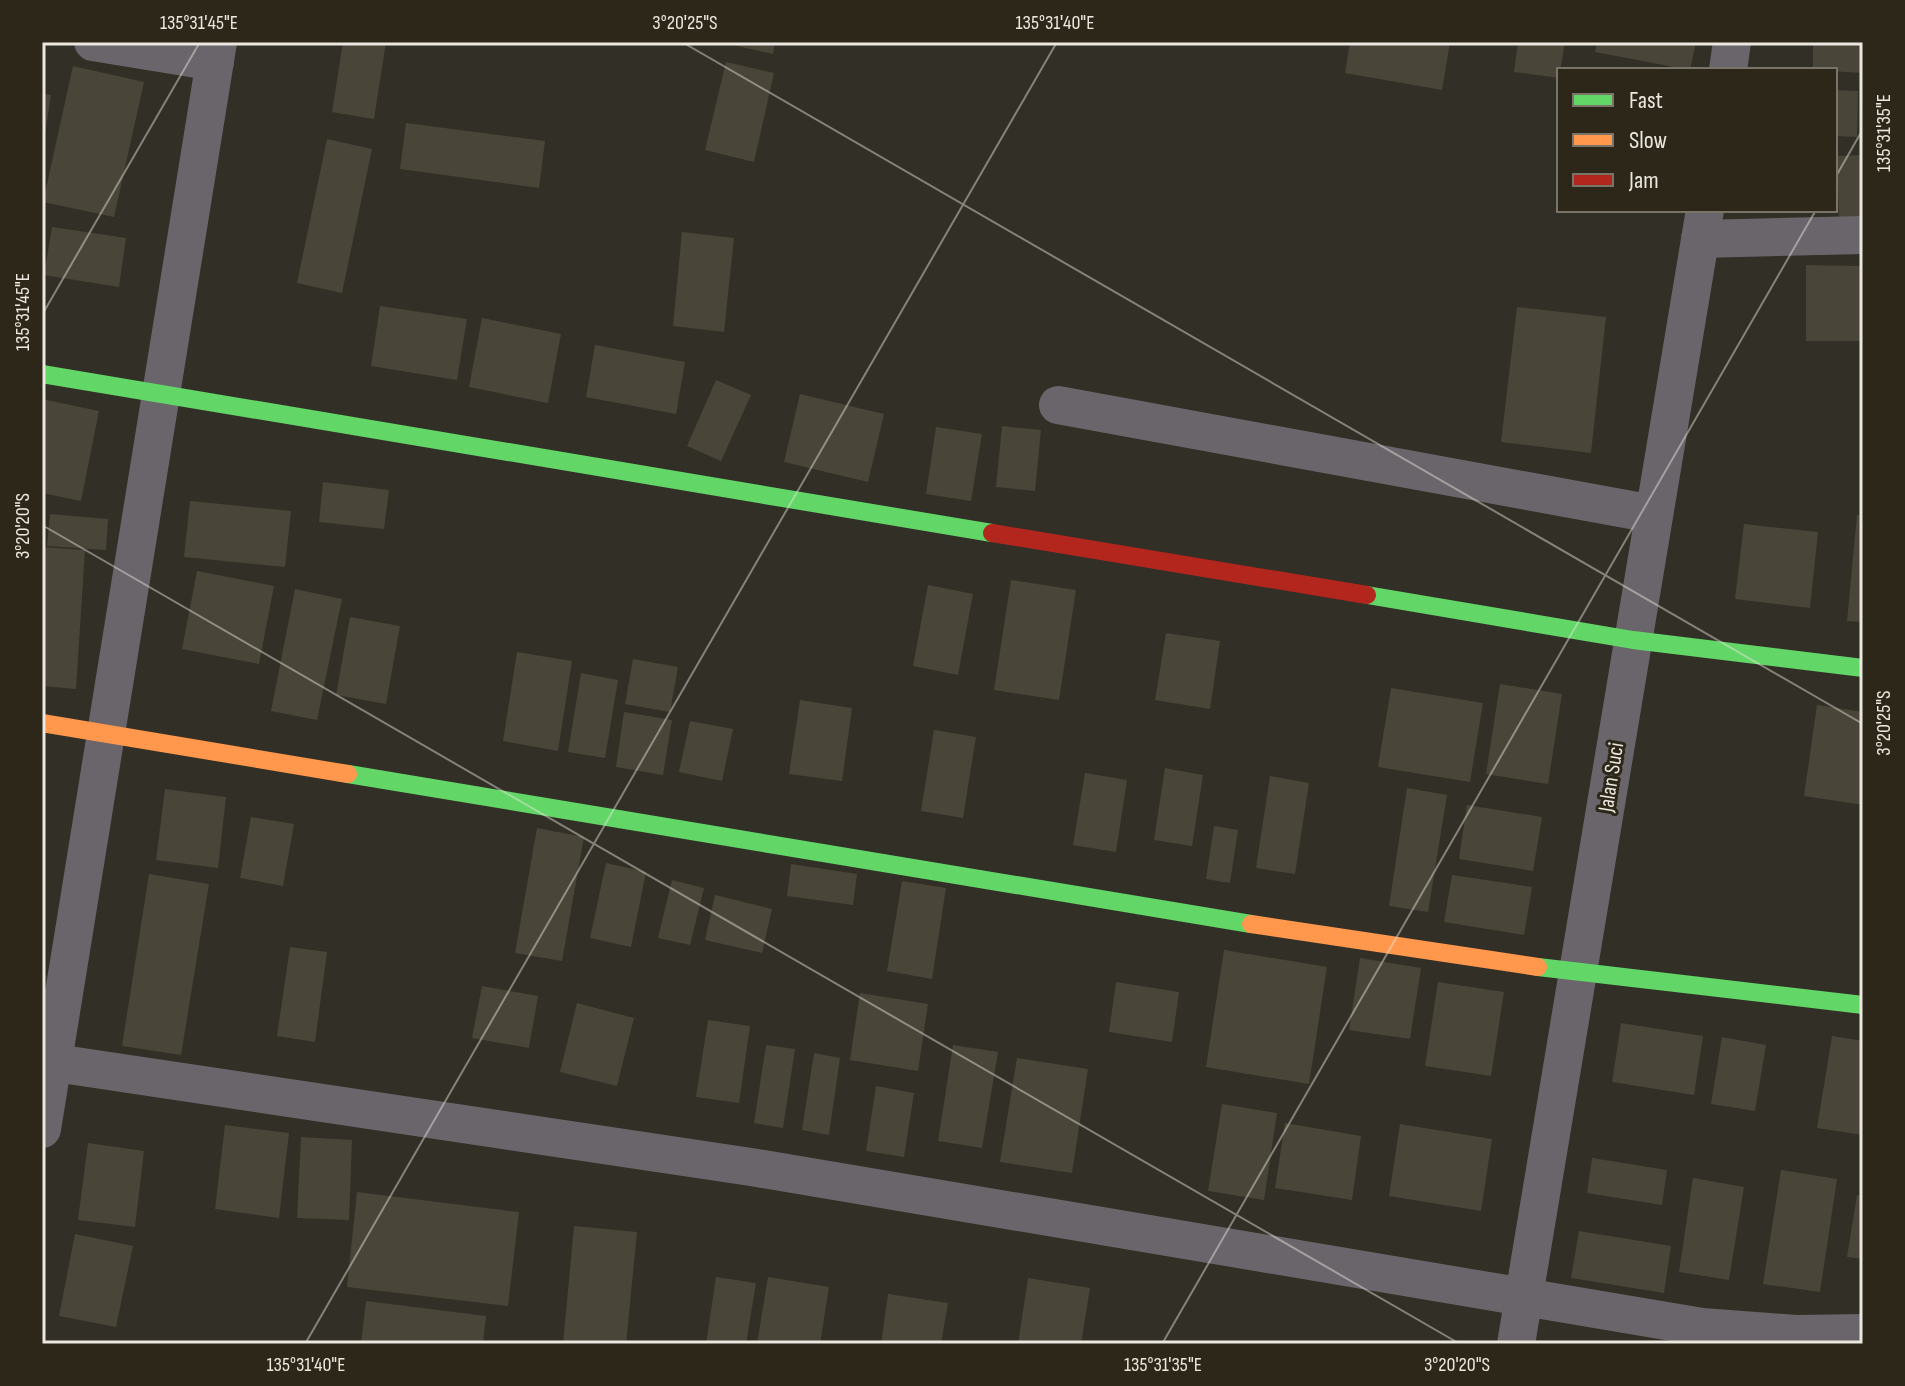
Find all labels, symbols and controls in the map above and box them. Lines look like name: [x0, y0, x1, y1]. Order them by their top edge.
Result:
text: 135°31'45"E: [160, 11, 238, 35]
text: 3°20'25"S: [652, 11, 718, 35]
text: 135°31'40"E: [1016, 11, 1094, 35]
legend: [1557, 68, 1837, 212]
text: Fast: [1629, 86, 1663, 115]
text: 135°31'35"E: [1872, 94, 1896, 172]
text: Slow: [1629, 126, 1667, 155]
text: Jam: [1628, 166, 1659, 195]
text: 135°31'45"E: [11, 273, 35, 351]
text: 3°20'20"S: [11, 493, 35, 559]
text: 3°20'25"S: [1872, 690, 1896, 756]
street label: Jalan Suci: [1593, 741, 1630, 815]
text: 135°31'40"E: [267, 1353, 345, 1377]
text: 135°31'35"E: [1124, 1353, 1202, 1377]
text: 3°20'20"S: [1424, 1353, 1490, 1377]

